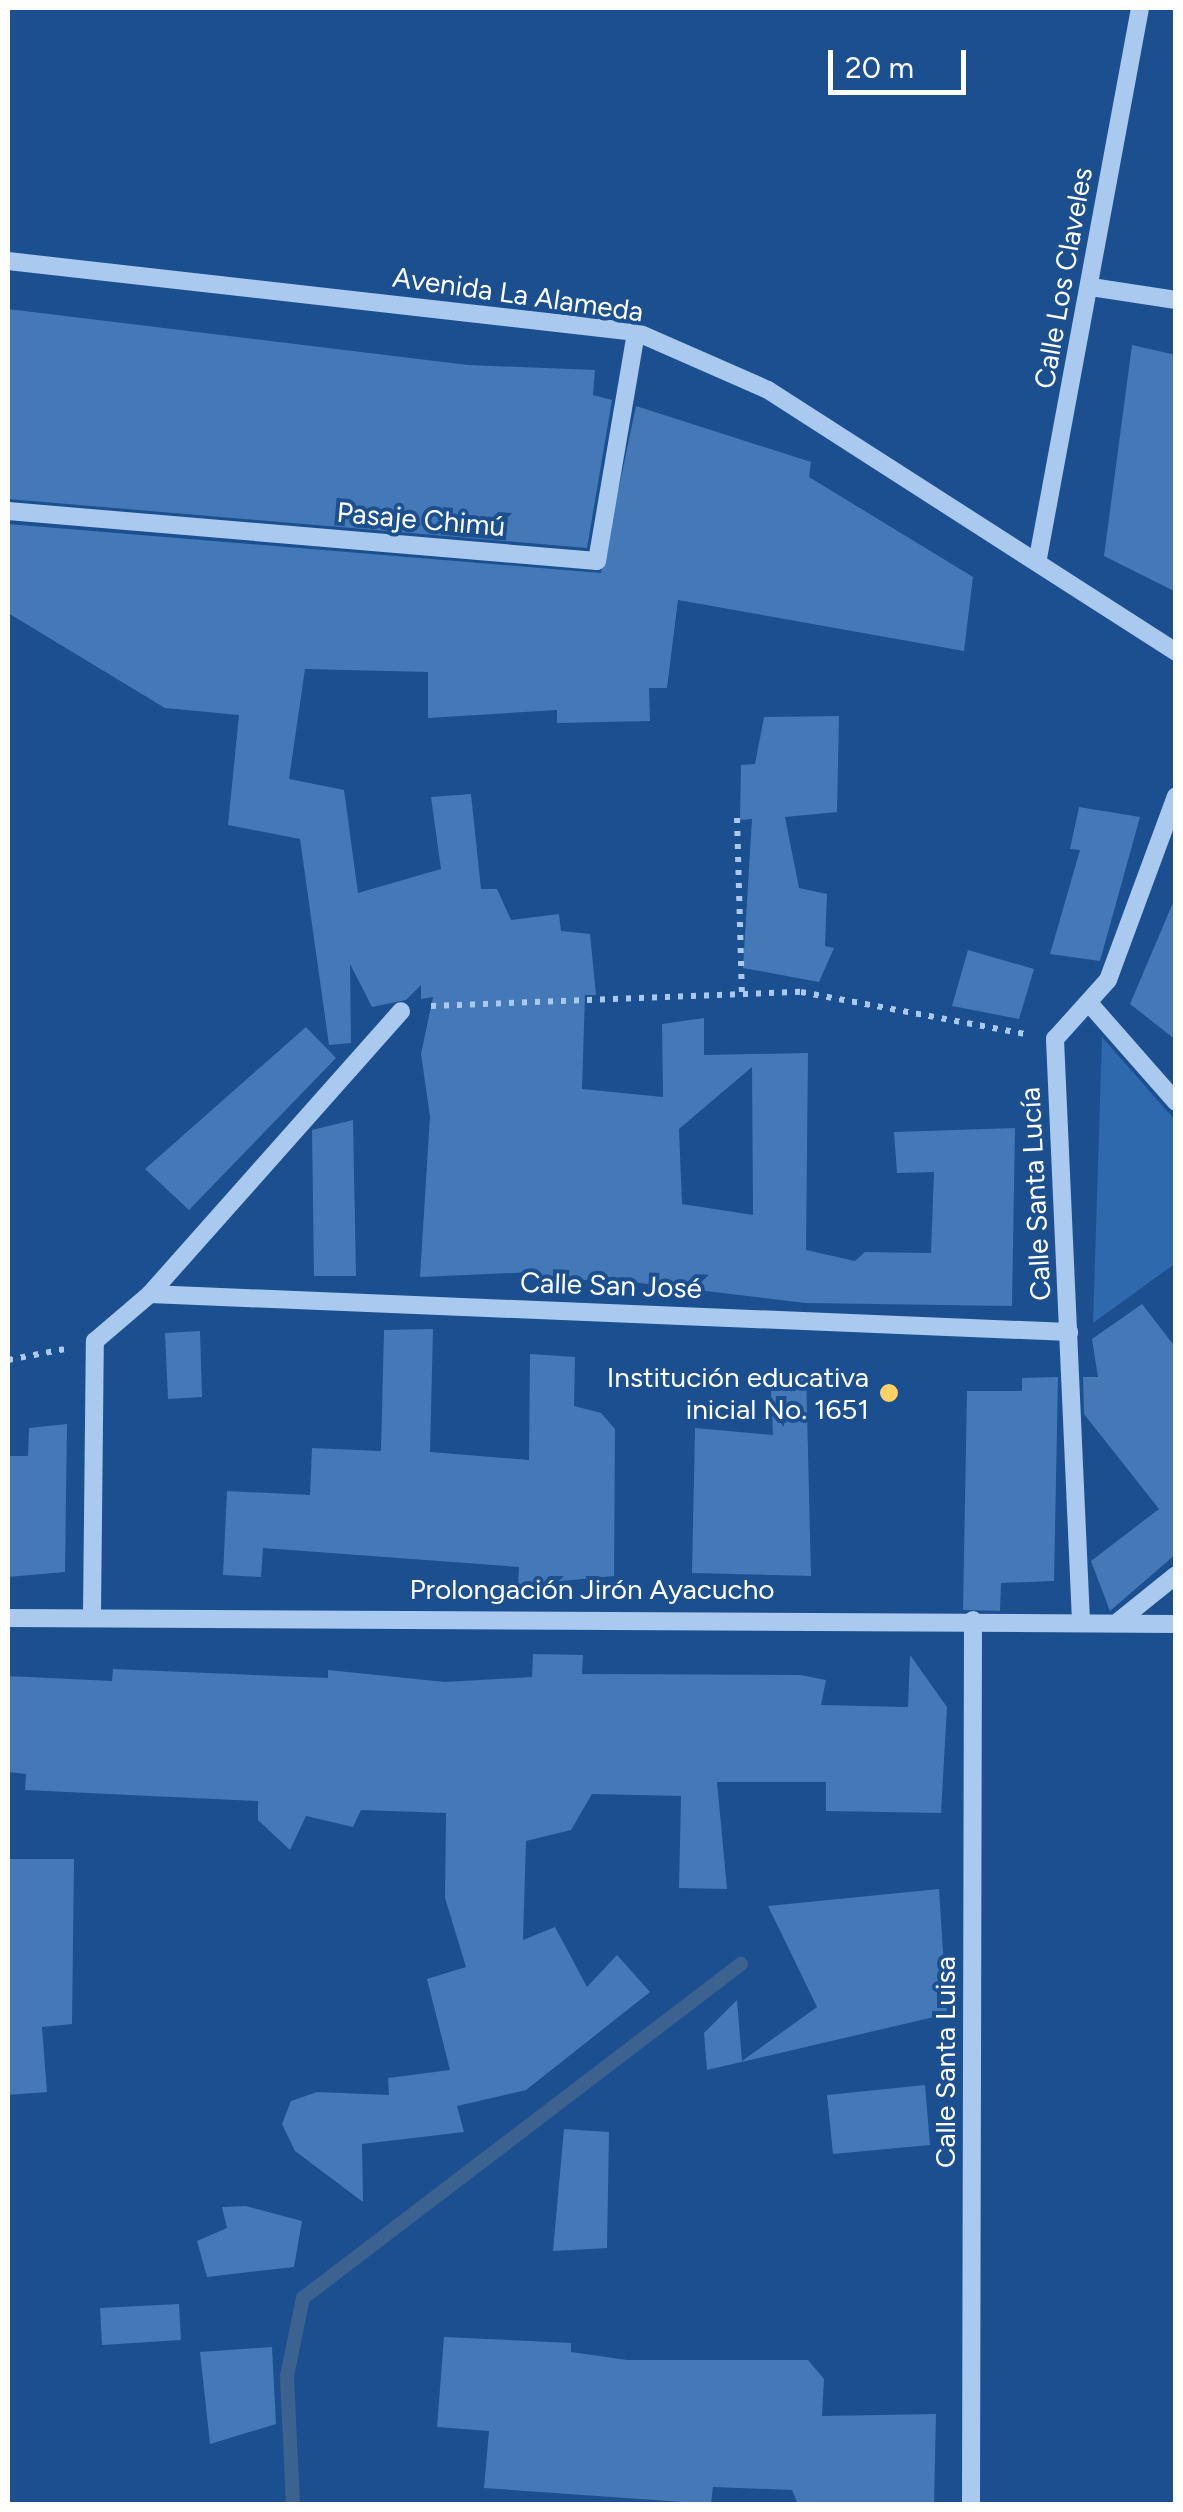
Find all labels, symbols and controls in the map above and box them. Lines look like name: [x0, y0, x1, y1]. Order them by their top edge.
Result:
scale bar: [833, 30, 970, 92]
text: 20 m: [845, 49, 914, 86]
street label: Calle Los Claveles: [1027, 165, 1099, 391]
street label: Avenida La Alameda: [390, 260, 646, 328]
street label: Pasaje Chimú: [335, 495, 507, 543]
street label: Calle Santa Lucía: [1013, 1086, 1057, 1302]
street label: Calle San José: [519, 1265, 703, 1305]
place label: Institución educativa inicial No. 1651: [607, 1360, 869, 1426]
marker: Institución educativa inicial No. 1651: [878, 1382, 900, 1404]
street label: Prolongación Jirón Ayacucho: [409, 1572, 775, 1606]
street label: Calle Santa Luisa: [928, 1956, 962, 2168]

